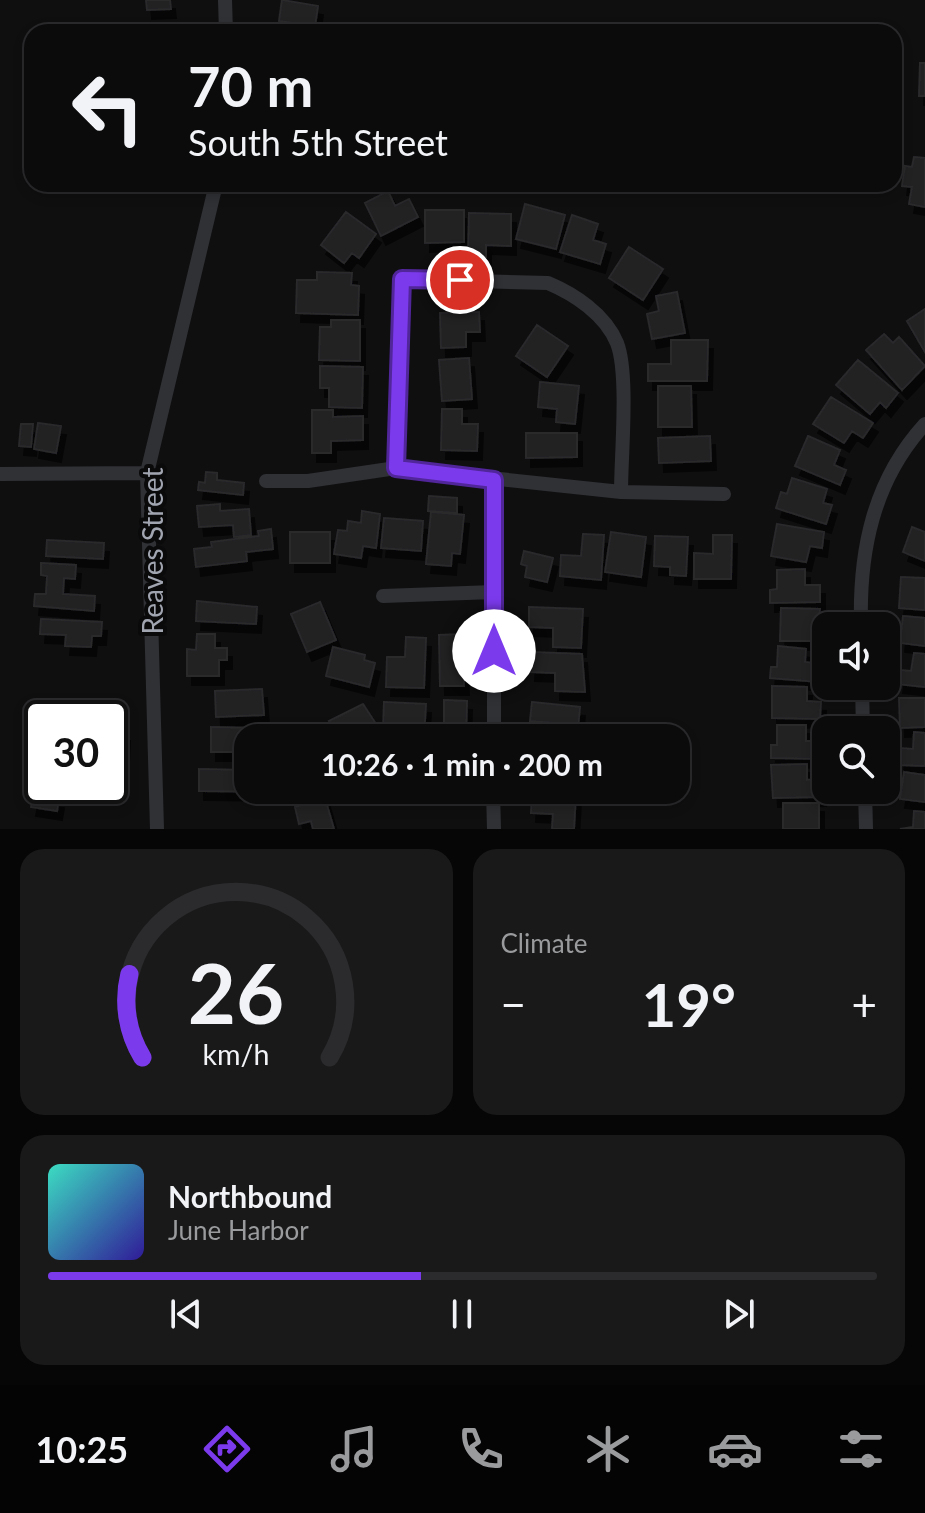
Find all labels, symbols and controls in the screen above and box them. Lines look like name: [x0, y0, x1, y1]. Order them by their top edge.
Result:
text: 70 m: [188, 52, 313, 119]
icon: left: [56, 56, 160, 160]
text: South 5th Street: [188, 120, 448, 164]
pin: [426, 246, 494, 314]
icon: arrive: [438, 258, 482, 302]
street label: Reaves Street: [135, 468, 169, 634]
position arrow: [452, 609, 536, 693]
map controls: [812, 612, 900, 804]
button: sound: [812, 612, 900, 700]
speed limit sign: 30: [24, 700, 128, 804]
button: search: [812, 716, 900, 804]
text: 10:26 · 1 min · 200 m: [321, 746, 603, 782]
text: Climate: [501, 927, 587, 959]
text: 26: [188, 942, 285, 1042]
text: 19°: [641, 968, 736, 1040]
text: −: [501, 978, 526, 1030]
text: +: [851, 978, 877, 1030]
text: km/h: [203, 1037, 270, 1071]
text: Northbound: [168, 1178, 332, 1214]
text: June Harbor: [168, 1214, 309, 1246]
icon: previous: [164, 1292, 208, 1336]
icon: pause: [440, 1292, 484, 1336]
icon: next: [717, 1292, 761, 1336]
icon: directions: [199, 1421, 255, 1477]
icon: music: [326, 1421, 382, 1477]
icon: phone: [453, 1421, 509, 1477]
icon: climate: [580, 1421, 636, 1477]
icon: car: [707, 1421, 763, 1477]
icon: filters: [833, 1421, 889, 1477]
text: 10:25: [35, 1427, 128, 1471]

